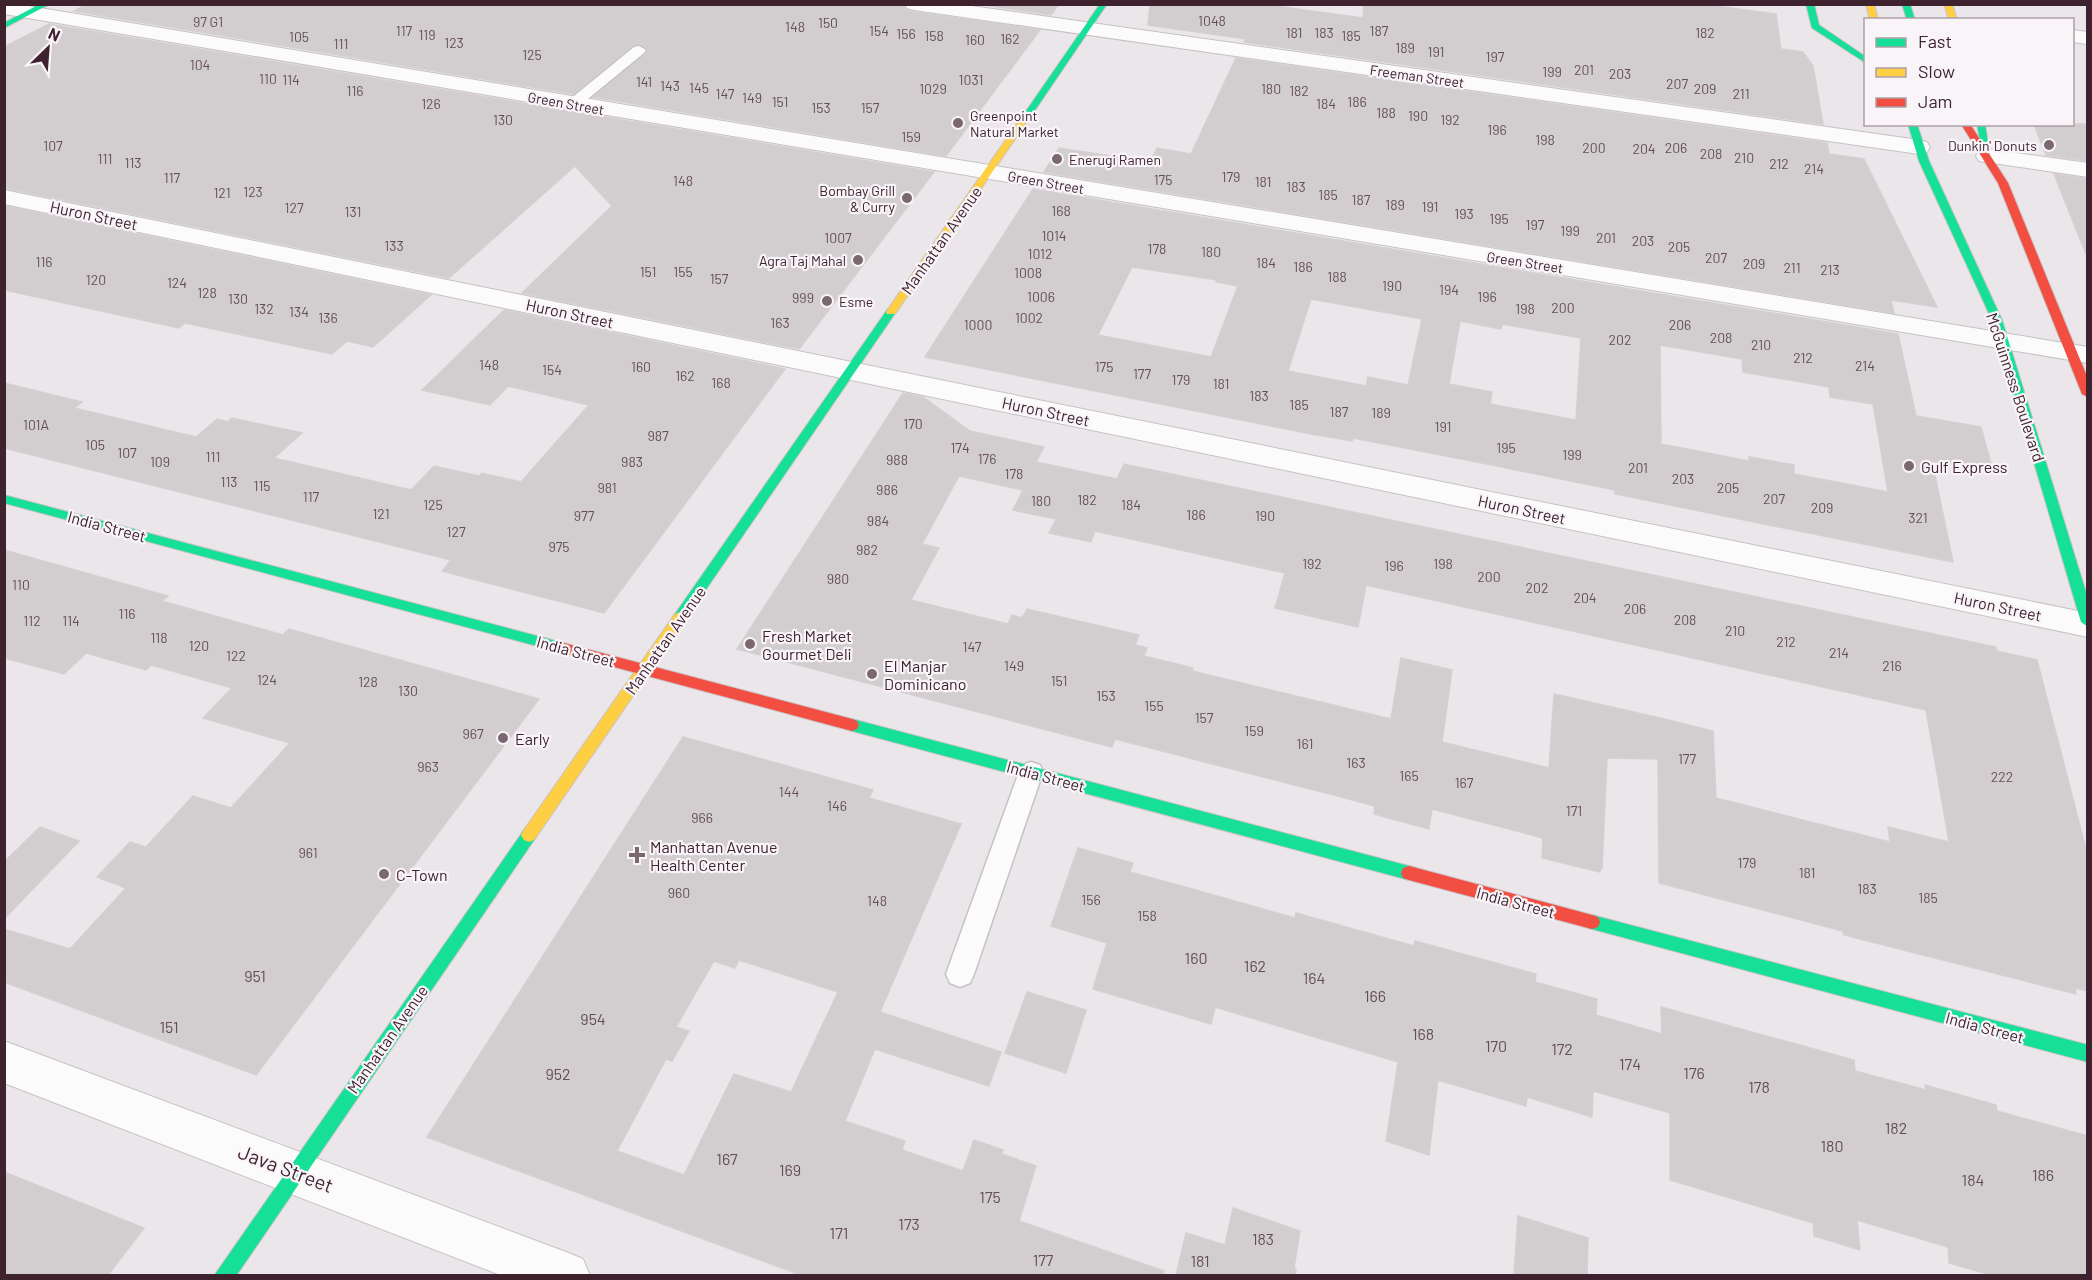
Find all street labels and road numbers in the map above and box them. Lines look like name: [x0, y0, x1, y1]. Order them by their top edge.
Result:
street label: Freeman Street: [1369, 61, 1465, 91]
street label: Green Street: [527, 88, 605, 118]
street label: Green Street: [1007, 167, 1085, 197]
street label: Manhattan Avenue: [897, 182, 985, 298]
street label: Huron Street: [48, 196, 140, 234]
street label: Green Street: [1486, 248, 1564, 276]
street label: Huron Street: [524, 294, 616, 332]
street label: McGuinness Boulevard: [1983, 310, 2049, 464]
street label: Huron Street: [1000, 392, 1092, 430]
street label: Huron Street: [1476, 490, 1568, 528]
street label: India Street: [66, 506, 148, 546]
street label: Manhattan Avenue: [621, 582, 709, 698]
street label: Huron Street: [1952, 587, 2044, 625]
street label: India Street: [535, 631, 617, 671]
street label: India Street: [1005, 756, 1087, 796]
street label: India Street: [1475, 882, 1557, 922]
street label: Manhattan Avenue: [343, 981, 431, 1097]
street label: India Street: [1944, 1007, 2026, 1047]
street label: Java Street: [235, 1139, 337, 1197]

